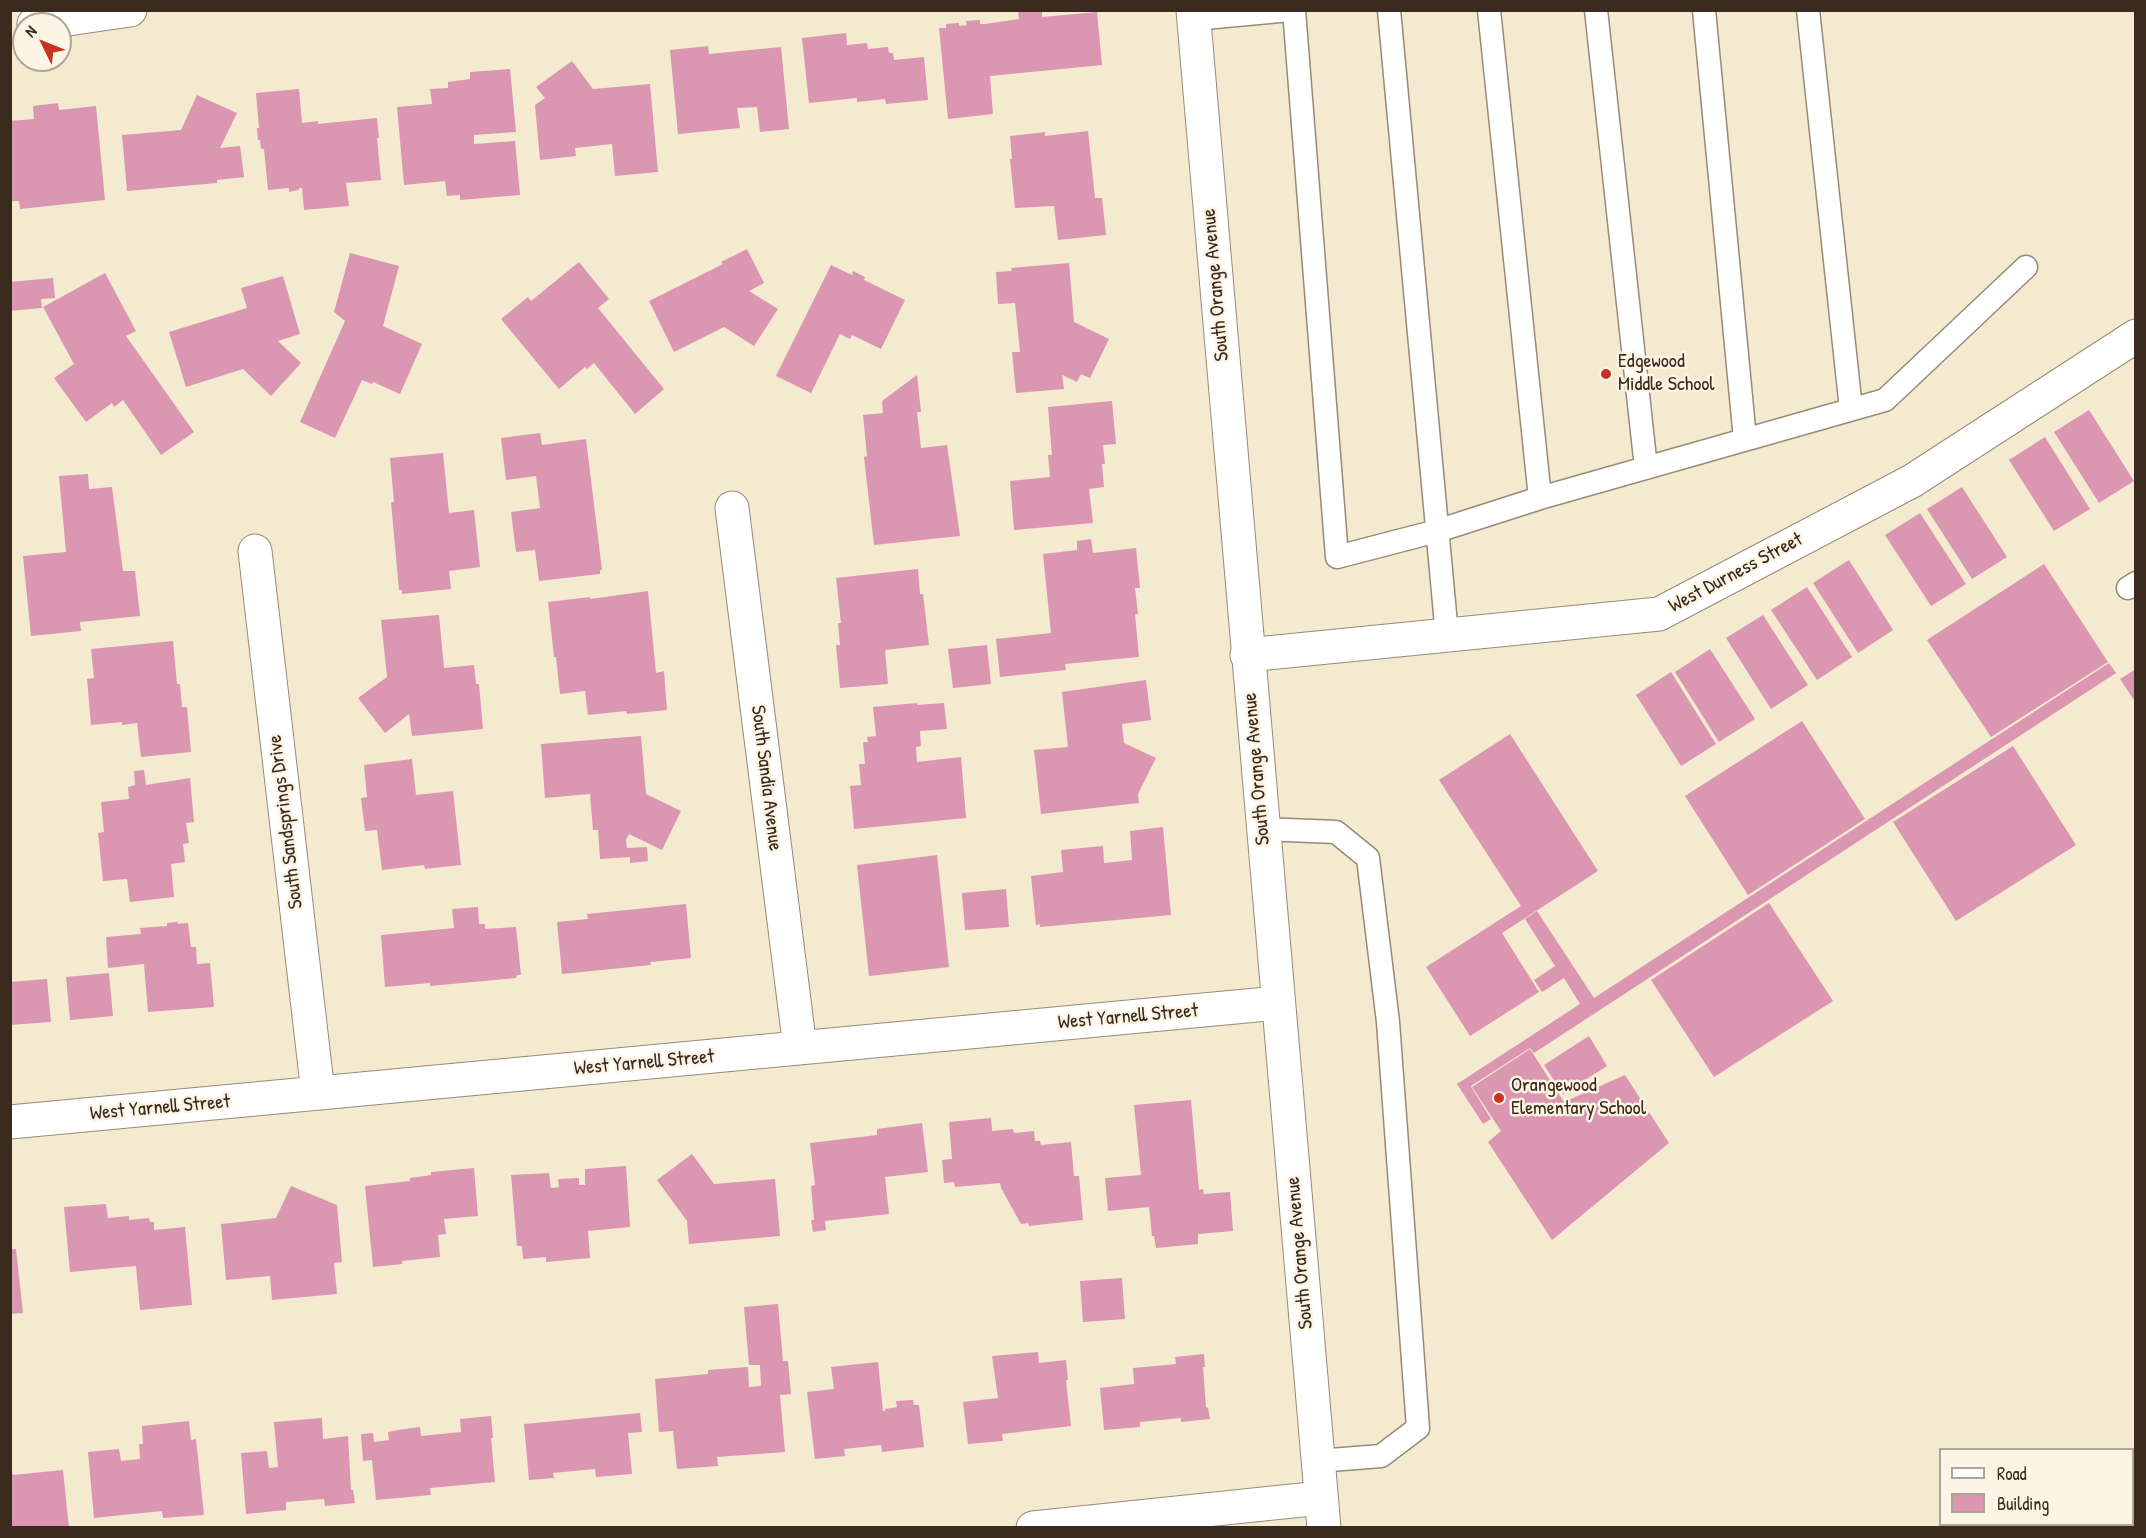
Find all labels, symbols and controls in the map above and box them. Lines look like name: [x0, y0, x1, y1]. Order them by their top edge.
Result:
north arrow: [12, 12, 72, 72]
text: N: [19, 20, 41, 42]
street label: South Orange Avenue: [1197, 208, 1235, 362]
place label: Edgewood Middle School: [1618, 350, 1715, 397]
marker: Edgewood Middle School: [1599, 367, 1613, 381]
street label: West Durness Street: [1665, 528, 1807, 618]
street label: South Orange Avenue: [1238, 692, 1276, 846]
street label: South Sandia Avenue: [745, 704, 787, 852]
street label: South Sandsprings Drive: [263, 734, 309, 910]
street label: West Yarnell Street: [1057, 999, 1199, 1035]
street label: West Yarnell Street: [573, 1045, 715, 1081]
place label: Orangewood Elementary School: [1511, 1074, 1646, 1121]
street label: West Yarnell Street: [89, 1090, 231, 1126]
marker: Orangewood Elementary School: [1492, 1091, 1506, 1105]
street label: South Orange Avenue: [1281, 1176, 1319, 1330]
legend: [1939, 1448, 2134, 1526]
text: Road: [1997, 1461, 2027, 1486]
text: Building: [1997, 1491, 2049, 1516]

